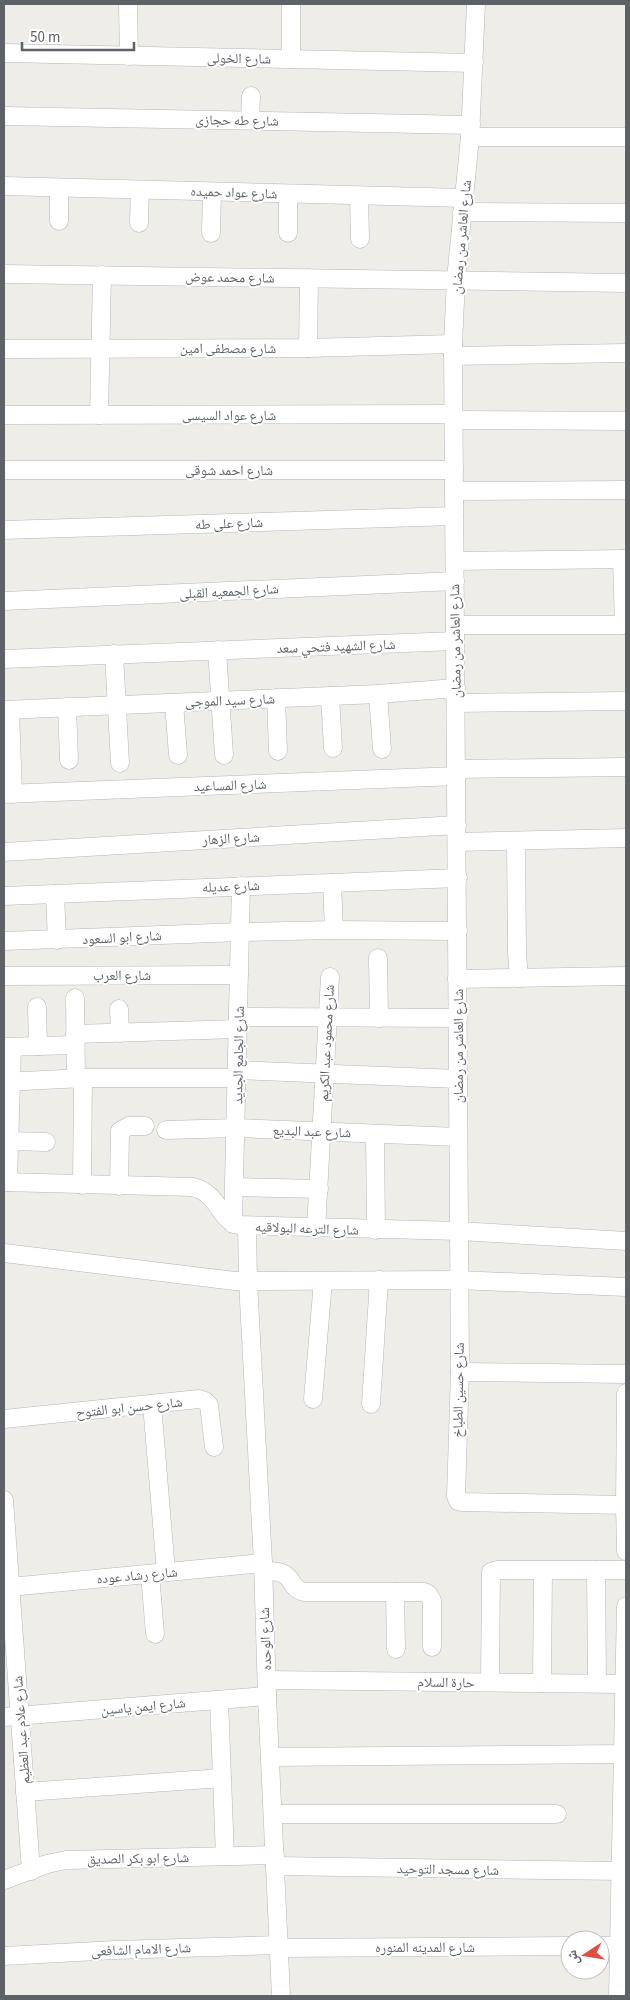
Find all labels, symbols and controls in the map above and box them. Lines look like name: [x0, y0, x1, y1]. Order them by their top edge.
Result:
scale bar: [22, 20, 135, 52]
text: 50 m: [30, 27, 60, 48]
street label: شارع الخولى: [207, 48, 271, 70]
street label: شارع طه حجازى: [195, 110, 279, 132]
street label: شارع العاشر من رمضان: [447, 179, 477, 295]
street label: شارع عواد حميده: [190, 181, 278, 205]
street label: شارع محمد عوض: [185, 267, 275, 289]
street label: شارع مصطفى امين: [180, 339, 276, 359]
street label: شارع عواد السيسى: [182, 406, 276, 426]
street label: شارع احمد شوقى: [185, 461, 273, 481]
street label: شارع على طه: [195, 513, 263, 535]
street label: شارع الجمعيه القبلى: [179, 579, 279, 605]
street label: شارع العاشر من رمضان: [445, 584, 467, 698]
street label: شارع الشهيد فتحي سعد: [276, 635, 396, 660]
street label: شارع سيد الموجى: [185, 689, 275, 713]
street label: شارع المساعيد: [193, 775, 267, 797]
street label: شارع الزهار: [201, 828, 260, 851]
street label: شارع عديله: [202, 876, 260, 898]
street label: شارع ابو السعود: [82, 926, 162, 950]
street label: شارع العرب: [93, 966, 151, 986]
street label: شارع محمود عبد الكريم: [314, 984, 340, 1102]
street label: شارع العاشر من رمضان: [449, 989, 469, 1103]
street label: شارع الجامع الجديد: [228, 1006, 250, 1104]
street label: شارع عبد البديع: [272, 1121, 352, 1143]
street label: شارع الترعه البولاقيه: [255, 1217, 359, 1241]
street label: شارع حسين الطباخ: [448, 1342, 470, 1438]
street label: شارع حسن ابو الفتوح: [75, 1392, 184, 1424]
street label: شارع رشاد عوده: [96, 1562, 178, 1590]
street label: شارع الوحده: [255, 1607, 277, 1671]
street label: حارة السلام: [417, 1673, 475, 1694]
street label: شارع علام عبد العظيم: [8, 1675, 36, 1785]
street label: شارع ايمن ياسين: [100, 1693, 186, 1721]
street label: شارع ابو بكر الصديق: [87, 1848, 189, 1870]
street label: شارع مسجد التوحيد: [397, 1859, 499, 1881]
north arrow: [560, 1930, 610, 1980]
street label: شارع الامام الشافعى: [91, 1938, 191, 1962]
street label: شارع المدينه المنوره: [375, 1938, 475, 1958]
text: ش: [562, 1948, 585, 1967]

